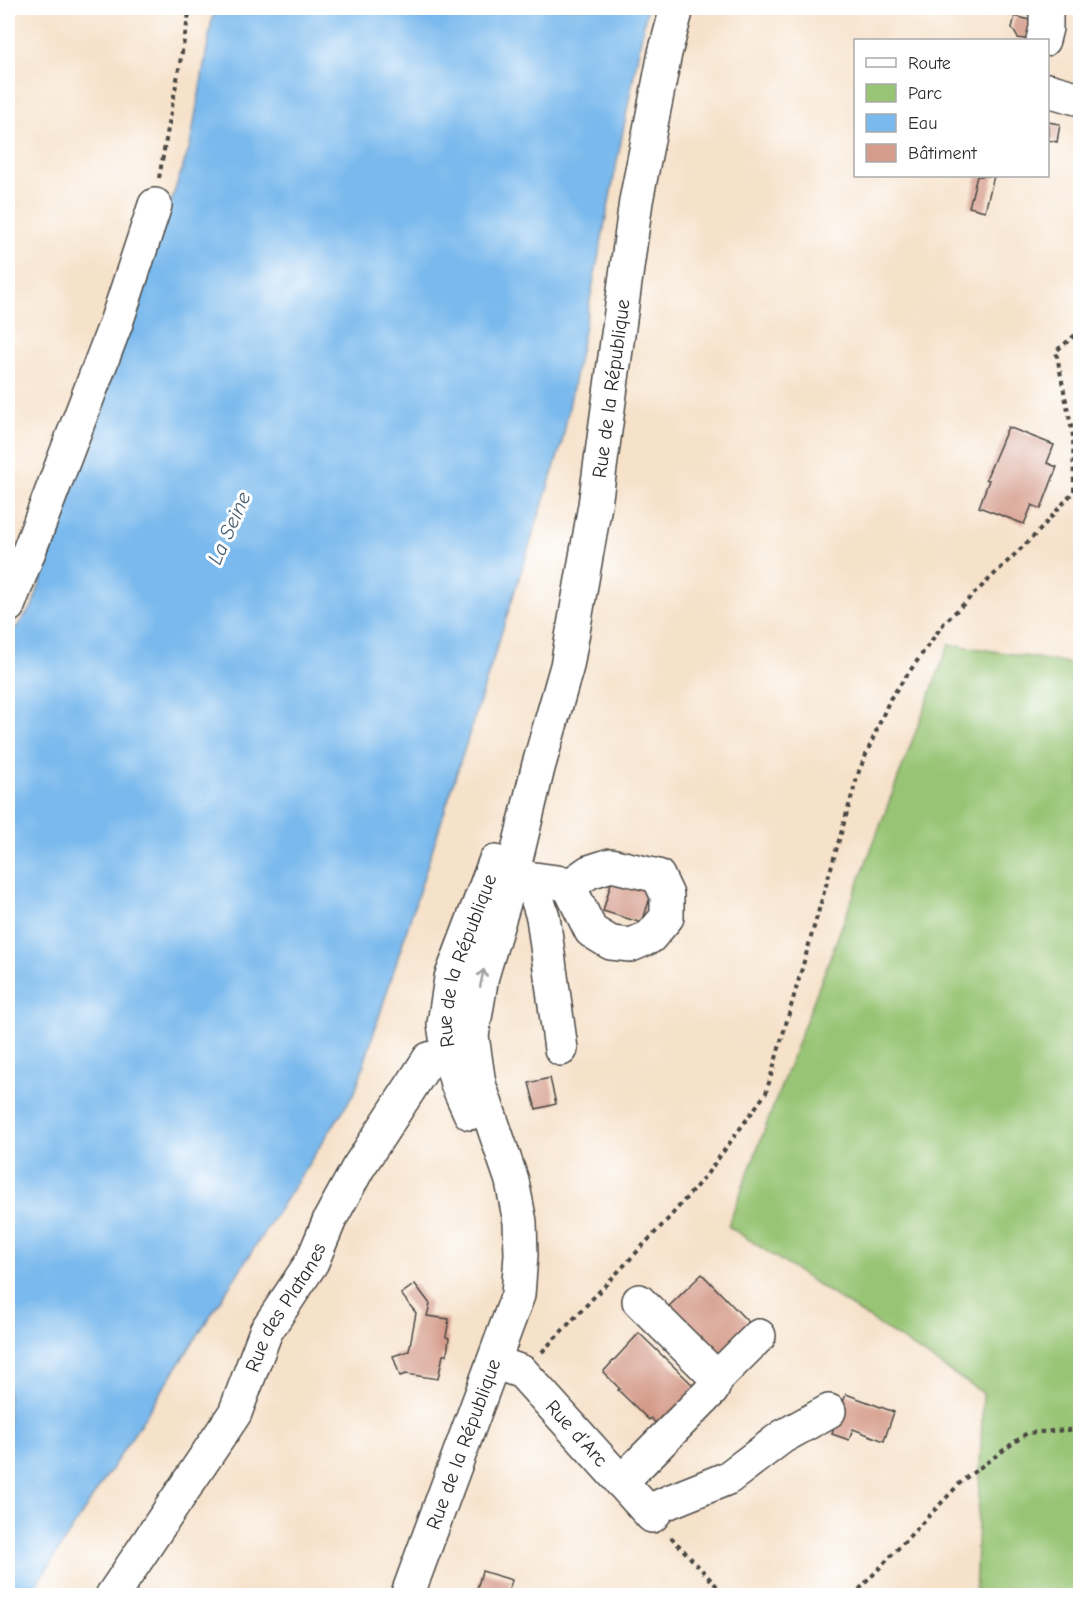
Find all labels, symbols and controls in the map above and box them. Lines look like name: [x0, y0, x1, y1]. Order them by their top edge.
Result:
legend: [854, 39, 1049, 177]
text: Route: [908, 53, 951, 74]
text: Parc: [908, 83, 942, 104]
text: Eau: [908, 113, 937, 134]
text: Bâtiment: [908, 143, 978, 164]
street label: Rue de la République: [588, 298, 635, 480]
water label: La Seine: [202, 487, 256, 568]
street label: Rue de la République: [433, 871, 501, 1049]
one-way arrow: [477, 969, 488, 989]
street label: Rue des Platanes: [241, 1240, 331, 1375]
street label: Rue de la République: [422, 1356, 506, 1533]
street label: Rue d’Arc: [541, 1395, 613, 1472]

